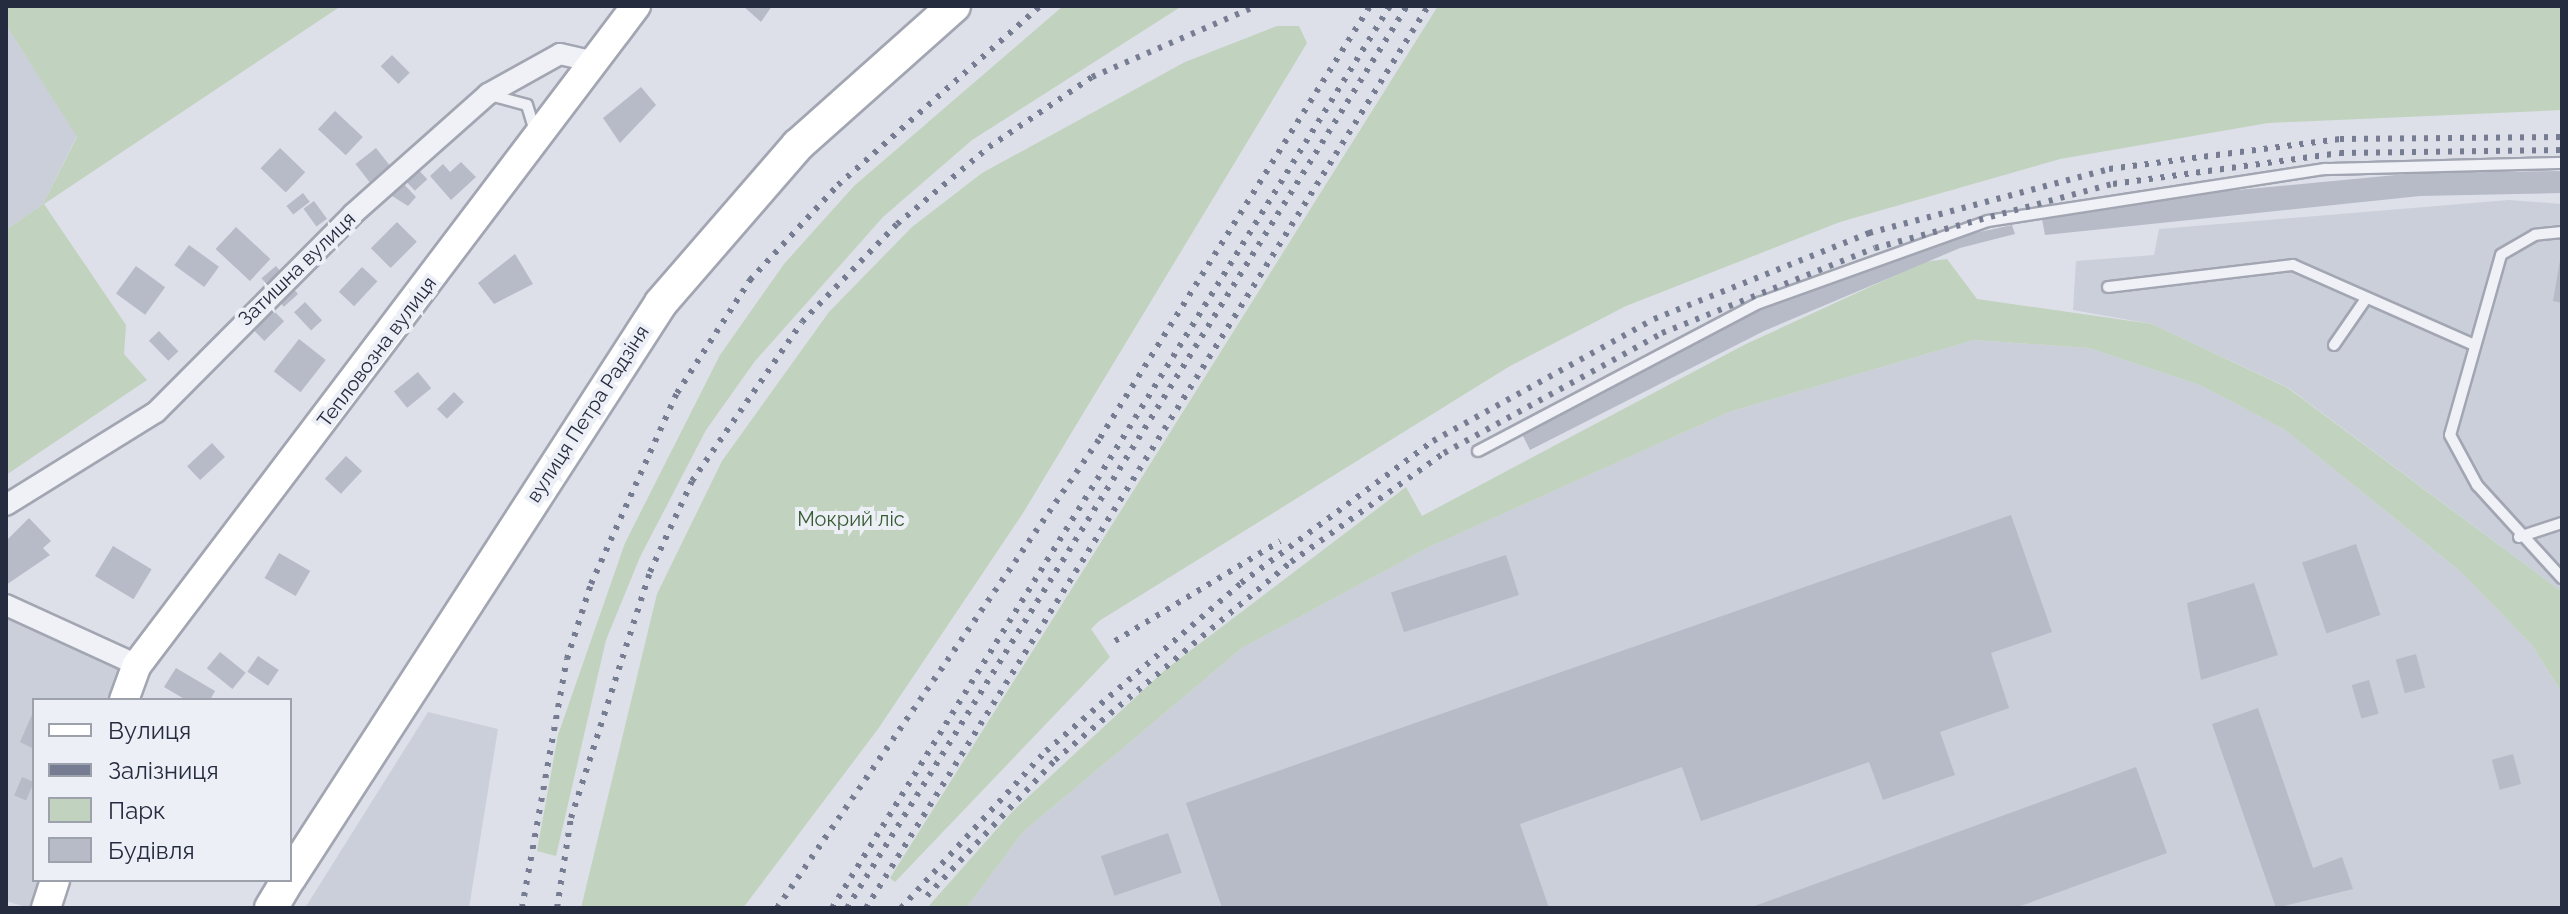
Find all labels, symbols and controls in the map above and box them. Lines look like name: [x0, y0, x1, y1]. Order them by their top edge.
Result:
street label: Затишна вулиця: [233, 207, 361, 331]
street label: Тепловозна вулиця: [312, 272, 442, 432]
street label: вулиця Петра Радзіня: [522, 321, 654, 507]
park label: Мокрий ліс: [797, 507, 905, 531]
legend: [32, 698, 292, 882]
text: Вулиця: [108, 716, 191, 745]
text: Залізниця: [108, 756, 219, 785]
text: Парк: [108, 796, 166, 825]
text: Будівля: [108, 836, 195, 865]

